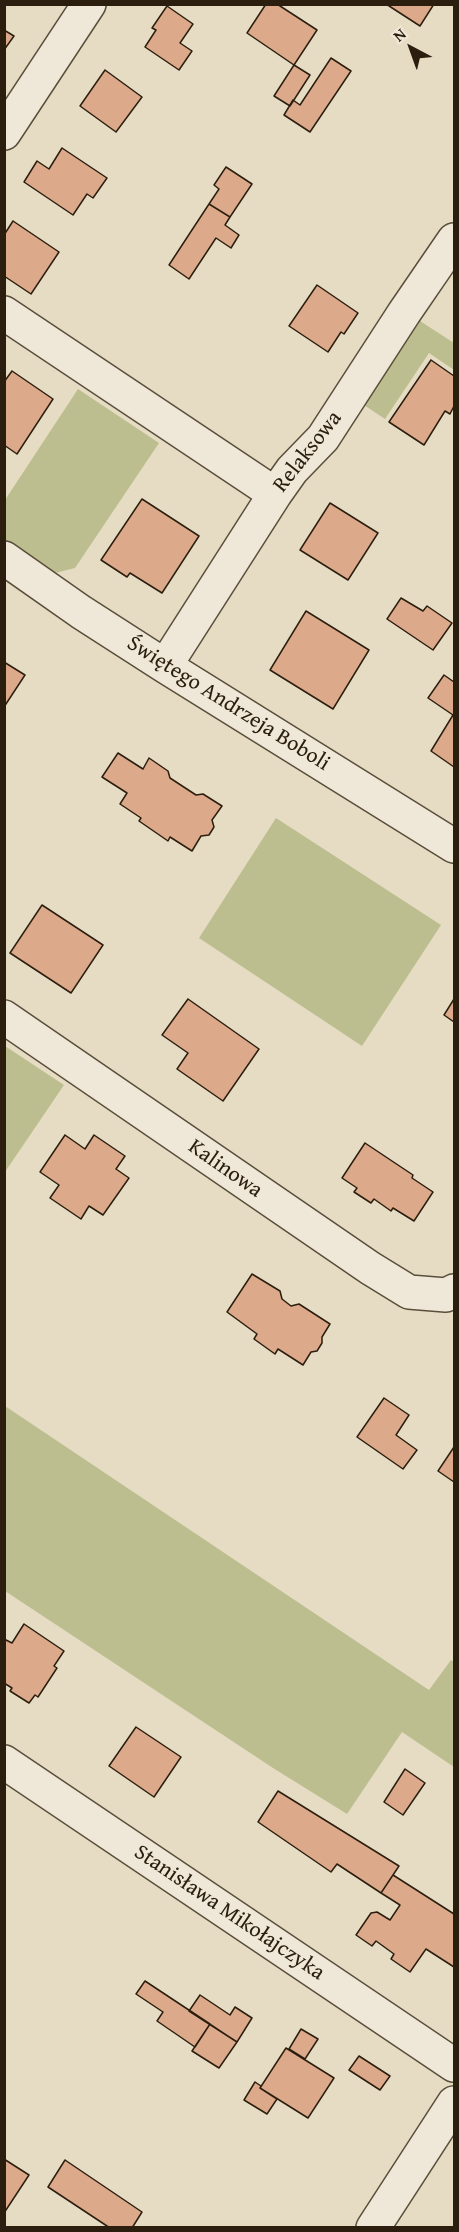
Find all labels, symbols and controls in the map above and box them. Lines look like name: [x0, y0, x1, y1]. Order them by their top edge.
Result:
north arrow: [381, 18, 441, 78]
text: N: [387, 22, 411, 47]
street label: Relaksowa: [268, 406, 348, 498]
street label: Świętego Andrzeja Boboli: [122, 631, 334, 777]
street label: Kalinowa: [183, 1134, 267, 1204]
street label: Stanisława Mikołajczyka: [129, 1839, 329, 1987]

